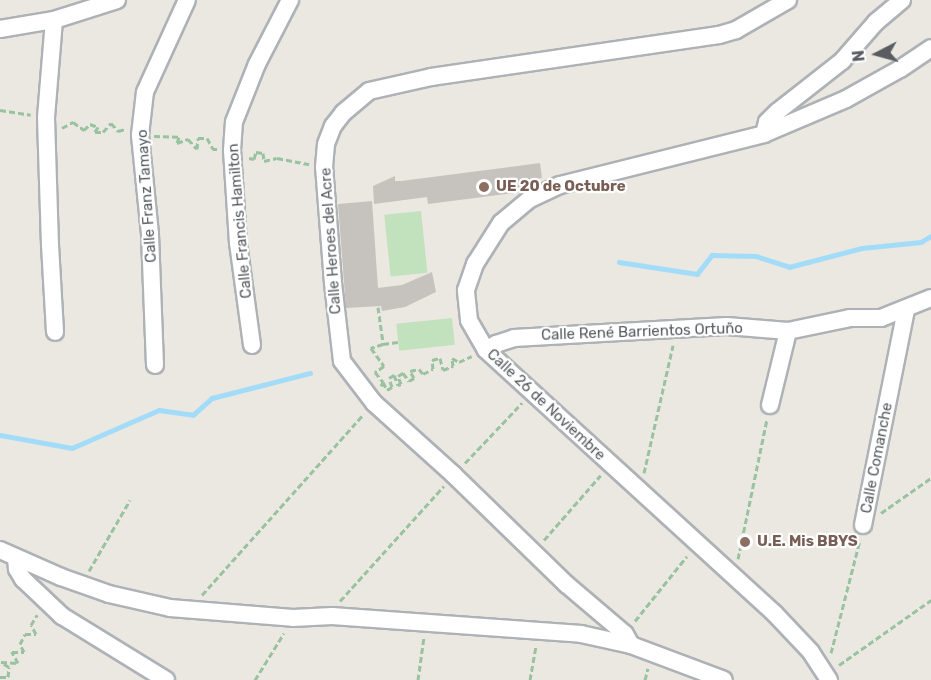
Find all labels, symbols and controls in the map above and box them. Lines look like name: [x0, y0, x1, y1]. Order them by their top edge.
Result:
north arrow: [847, 24, 907, 84]
text: N: [849, 49, 869, 63]
street label: Calle Franz Tamayo: [133, 128, 161, 264]
street label: Calle Francis Hamilton: [224, 143, 256, 299]
street label: Calle Heroes del Acre: [317, 167, 345, 315]
place label: UE 20 de Octubre: [496, 178, 626, 196]
marker: UE 20 de Octubre: [477, 180, 491, 194]
street label: Calle René Barrientos Ortuño: [541, 319, 743, 345]
street label: Calle 26 de Noviembre: [483, 345, 609, 465]
street label: Calle Comanche: [857, 401, 897, 515]
place label: U.E. Mis BBYS: [757, 533, 858, 551]
marker: U.E. Mis BBYS: [738, 535, 752, 549]

